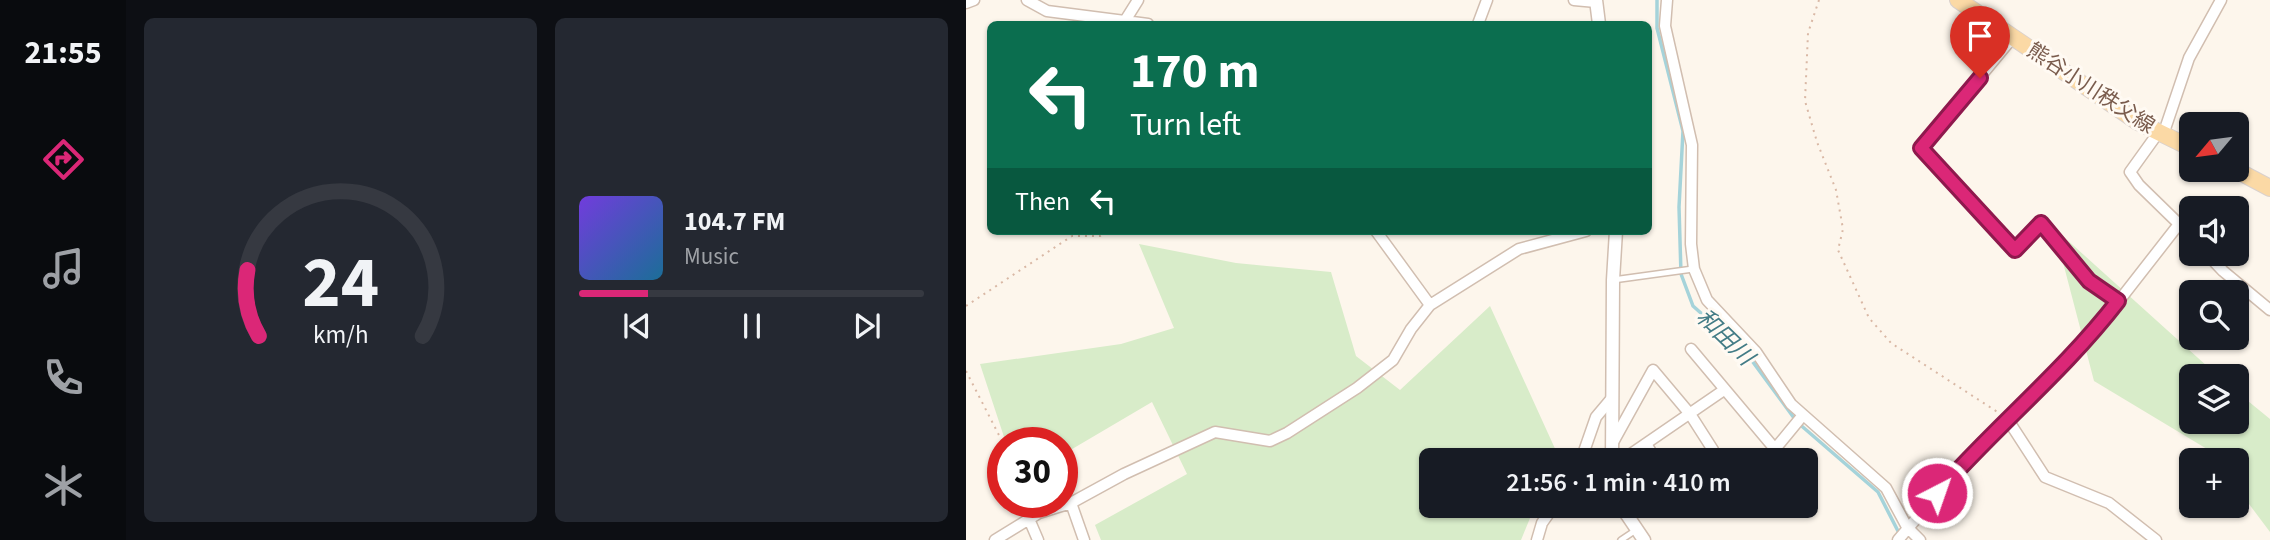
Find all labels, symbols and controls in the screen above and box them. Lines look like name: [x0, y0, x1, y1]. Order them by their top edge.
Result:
pin: [1950, 6, 2010, 78]
icon: arrive: [1961, 17, 1999, 55]
text: 21:55: [24, 30, 102, 76]
street label: 熊谷小川秩父線: [2021, 35, 2161, 141]
text: 170 m: [1130, 37, 1259, 107]
icon: left: [1015, 49, 1106, 140]
text: Turn left: [1130, 102, 1241, 148]
north arrow: [2179, 112, 2249, 182]
map controls: [2179, 112, 2249, 518]
icon: directions: [39, 135, 88, 184]
icon: left: [1084, 182, 1122, 220]
text: Then: [1015, 183, 1070, 220]
button: sound: [2179, 196, 2249, 266]
text: 104.7 FM: [684, 203, 785, 240]
text: 24: [302, 231, 379, 335]
text: Music: [684, 240, 739, 273]
icon: music: [39, 244, 88, 293]
button: search: [2179, 280, 2249, 350]
water label: 和田川: [1689, 301, 1763, 375]
icon: previous: [618, 307, 656, 345]
icon: pause: [733, 307, 771, 345]
icon: next: [848, 307, 886, 345]
text: km/h: [313, 317, 368, 353]
icon: phone: [39, 353, 88, 402]
button: layers: [2179, 364, 2249, 434]
speed limit sign: 30: [987, 427, 1078, 518]
button: +: [2179, 448, 2249, 518]
position arrow: [1900, 456, 1974, 530]
icon: climate: [39, 461, 88, 510]
text: 21:56 · 1 min · 410 m: [1506, 464, 1731, 501]

